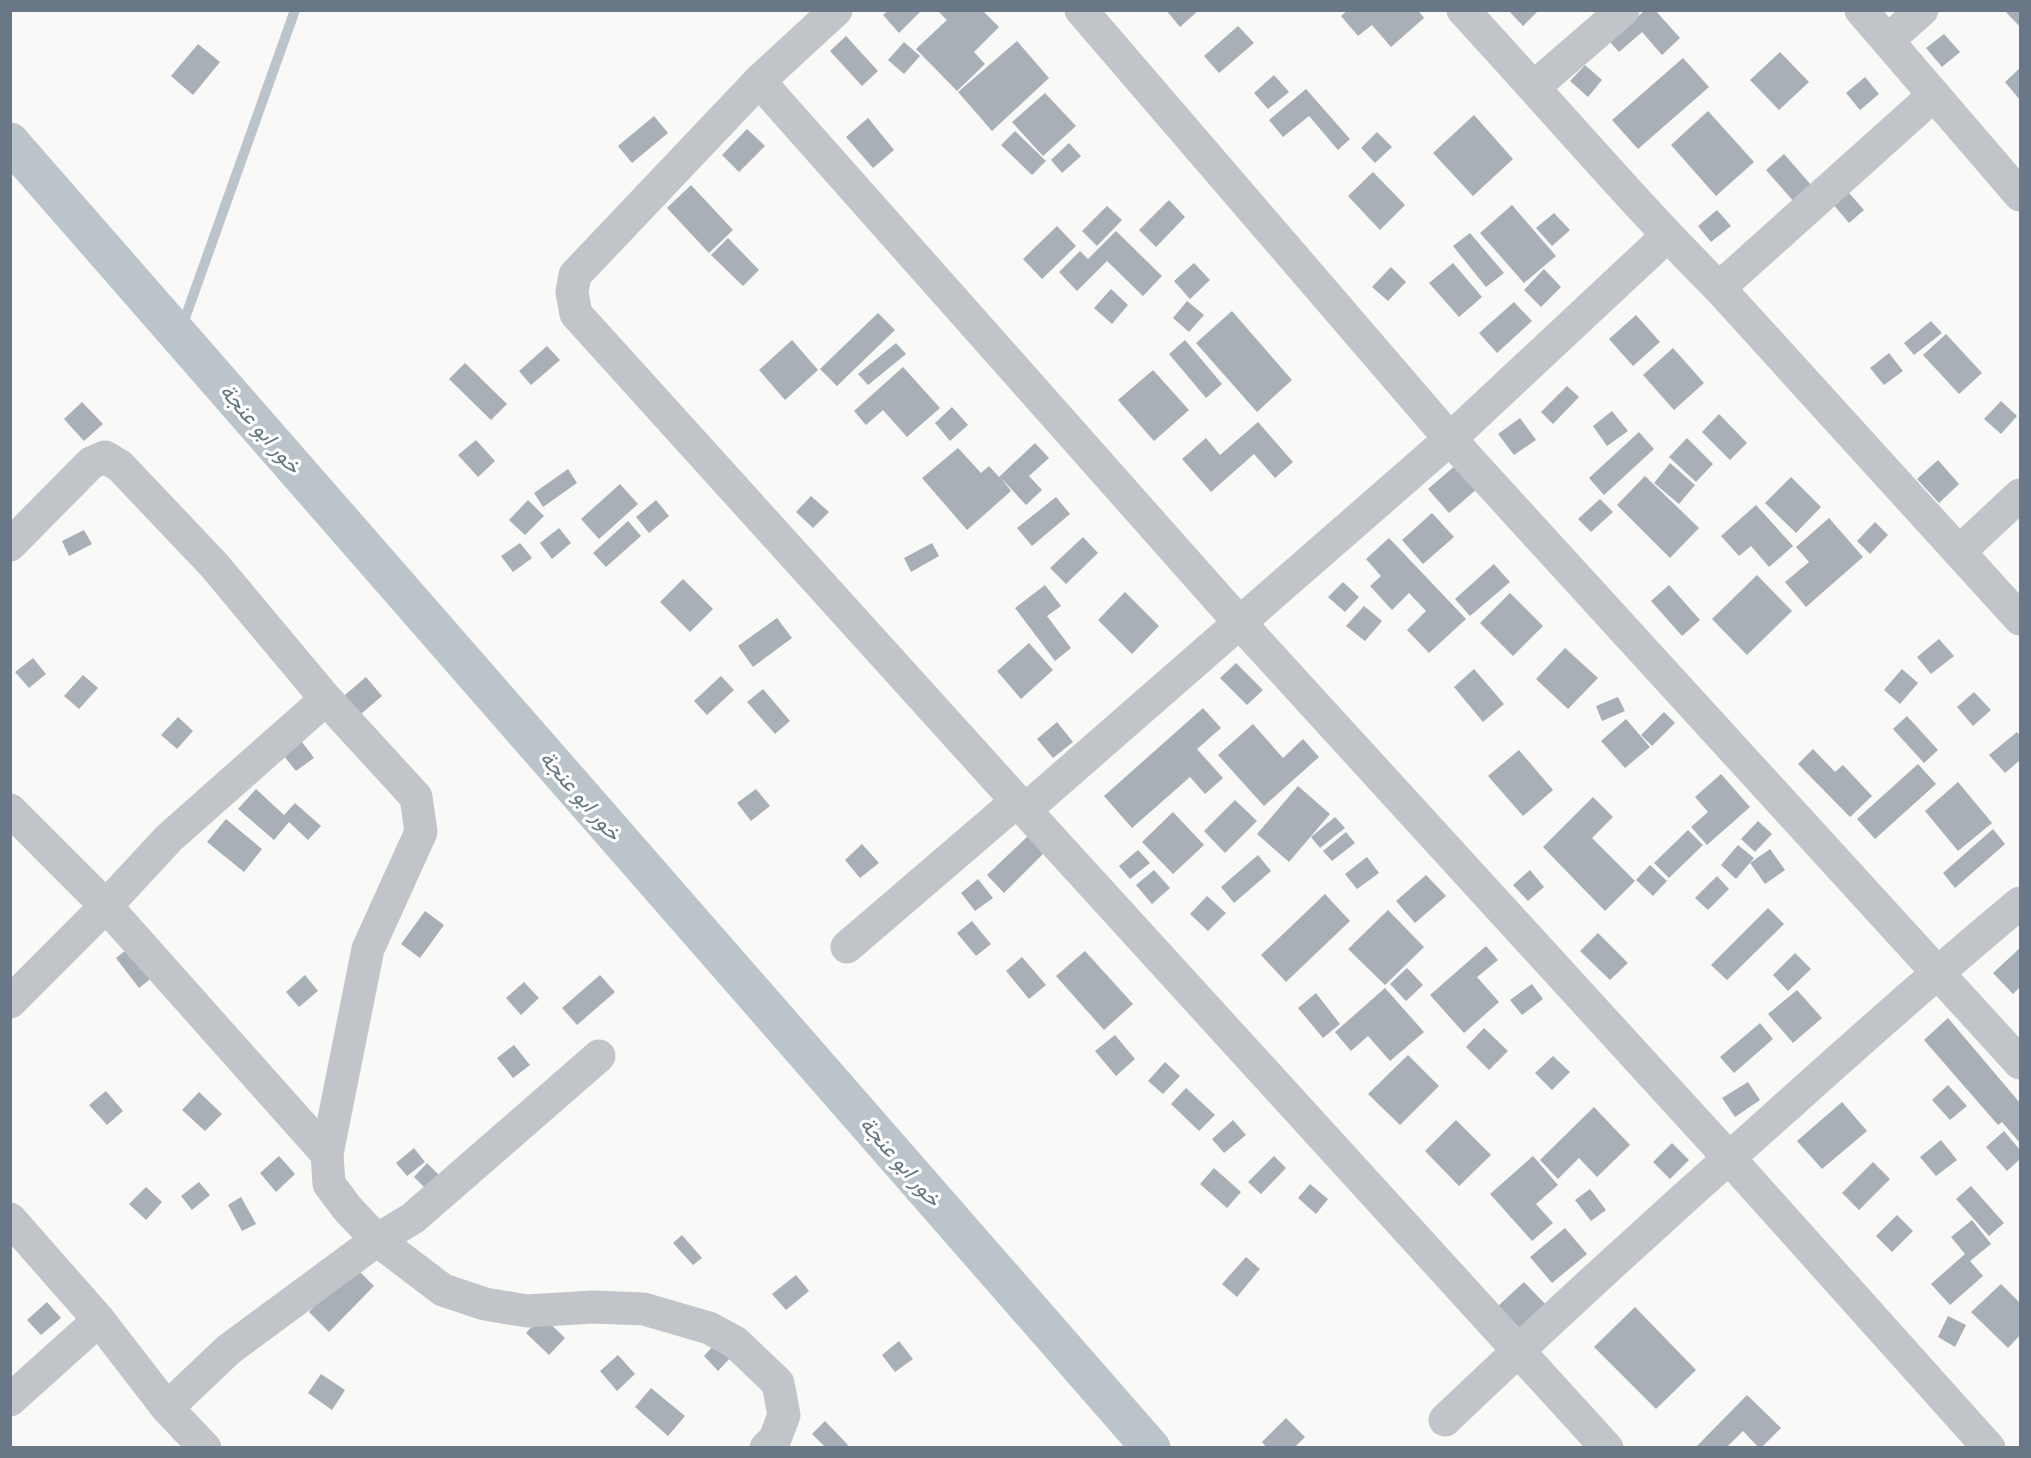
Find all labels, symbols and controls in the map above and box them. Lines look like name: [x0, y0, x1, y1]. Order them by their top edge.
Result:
water label: خور ابو عنجة: [214, 377, 309, 480]
water label: خور ابو عنجة: [534, 744, 629, 847]
water label: خور ابو عنجة: [854, 1110, 949, 1213]

